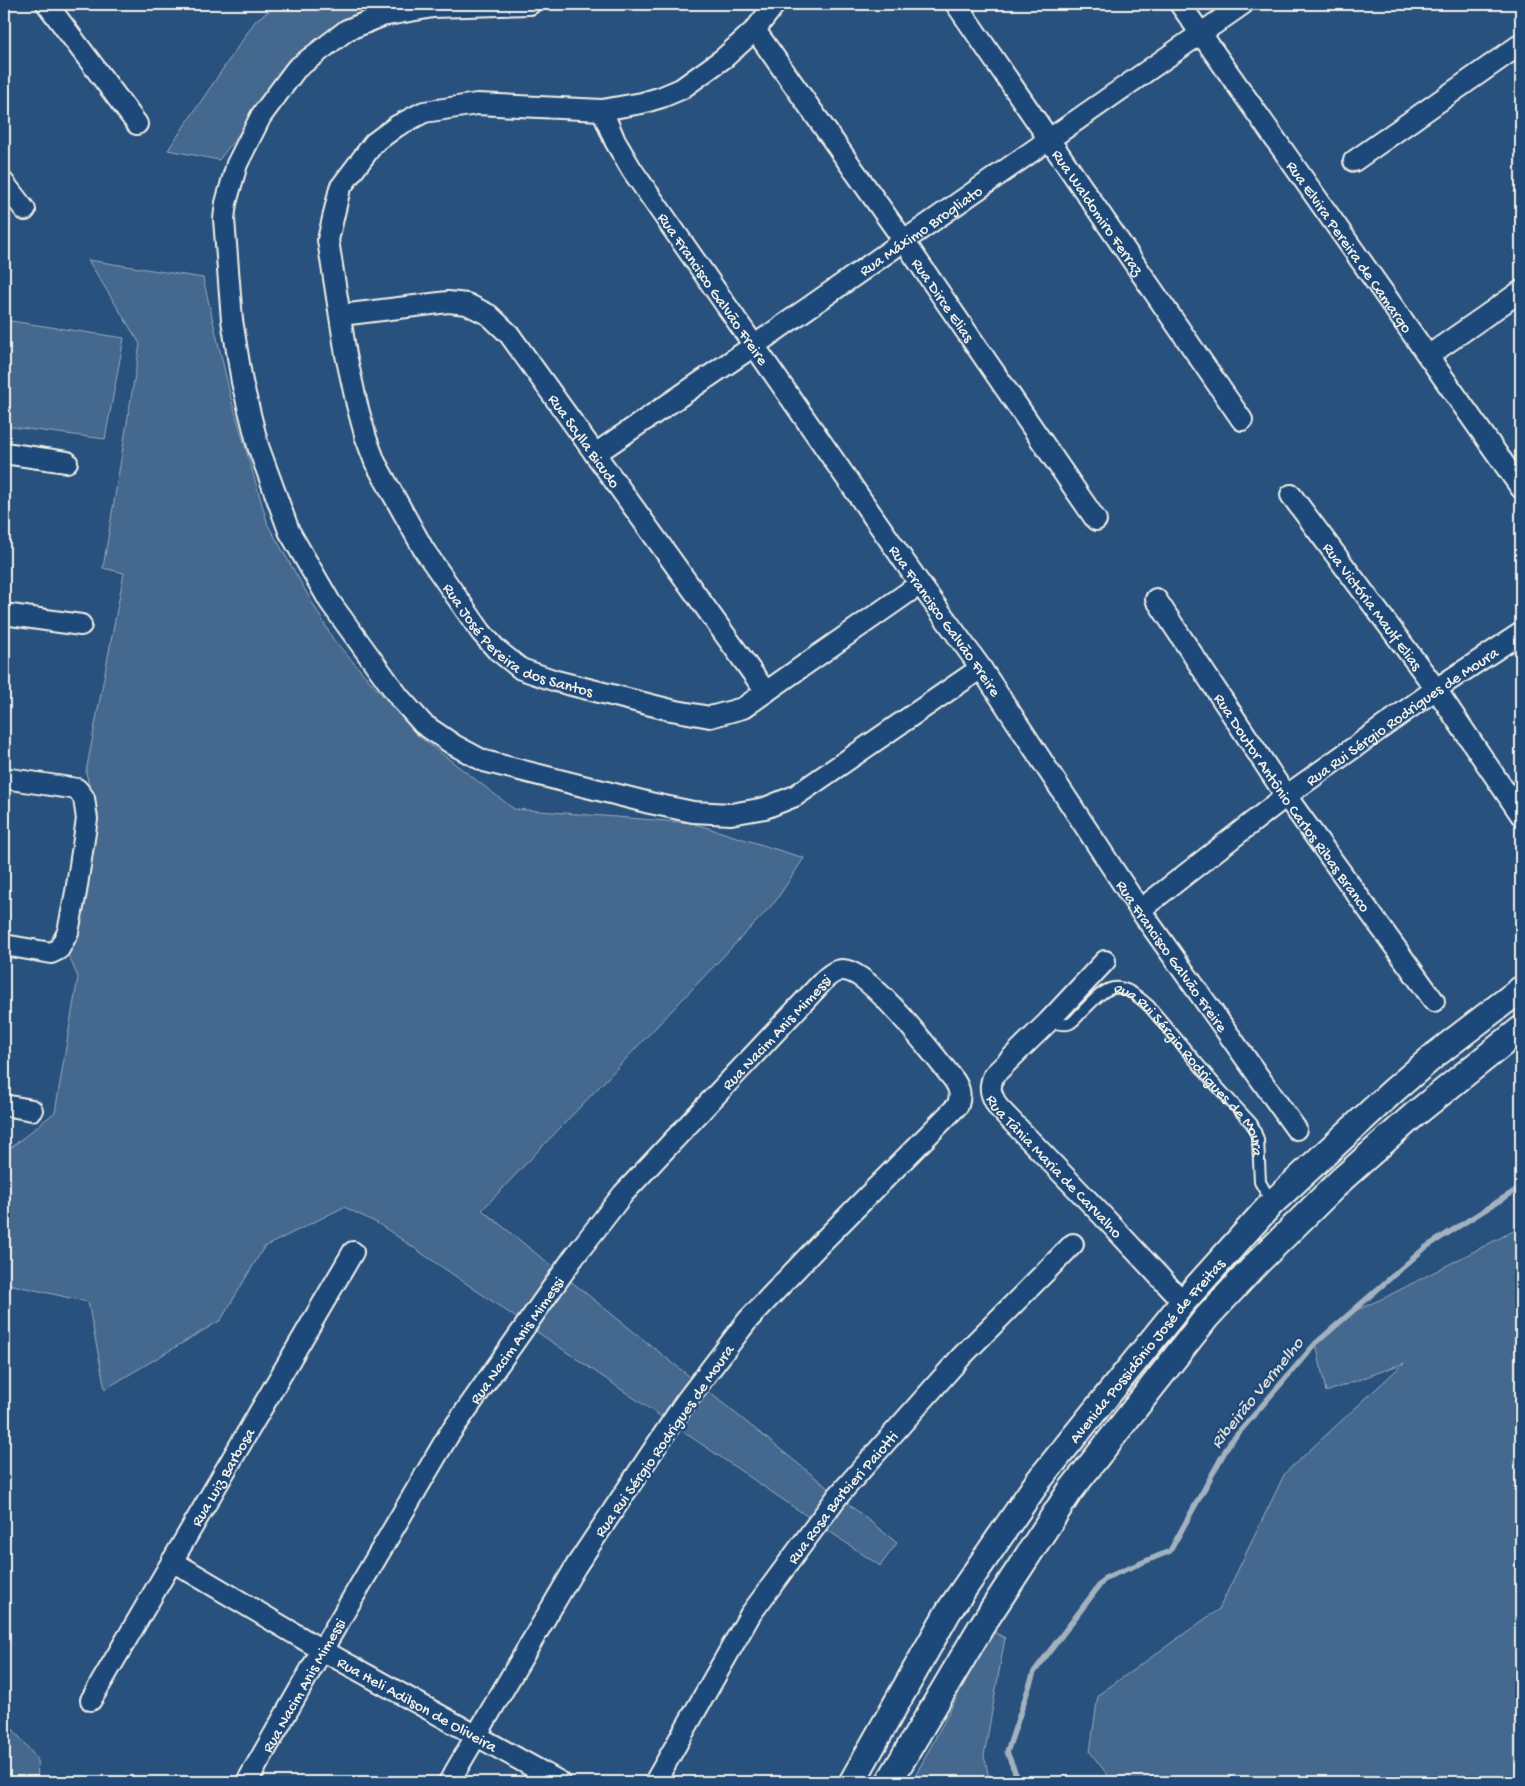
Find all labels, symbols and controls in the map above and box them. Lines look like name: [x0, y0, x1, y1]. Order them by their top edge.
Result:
street label: Rua Waldomiro Ferraz: [1046, 147, 1146, 281]
street label: Rua Elvira Pereira de Camargo: [1280, 158, 1415, 338]
street label: Rua Máximo Brogliato: [857, 183, 987, 282]
street label: Rua Francisco Galvão Freire: [652, 210, 771, 371]
street label: Rua Dirce Elias: [906, 256, 977, 348]
street label: Rua Scylla Bicudo: [542, 392, 623, 493]
street label: Rua Victória Maulf Elias: [1317, 540, 1425, 676]
street label: Rua Francisco Galvão Freire: [883, 543, 1004, 702]
street label: Rua José Pereira dos Santos: [437, 581, 596, 703]
street label: Rua Rui Sérgio Rodrigues de Moura: [1303, 644, 1504, 792]
street label: Rua Doutor Antônio Carlos Ribas Branco: [1208, 691, 1373, 917]
street label: Rua Francisco Galvão Freire: [1110, 878, 1230, 1038]
street label: Rua Nacim Anis Mimessi: [720, 972, 836, 1096]
street label: Rua Rui Sérgio Rodrigues de Moura: [1113, 981, 1265, 1158]
street label: Rua Tânia Maria de Carvalho: [980, 1093, 1125, 1244]
street label: Avenida Possidônio José de Freitas: [1067, 1255, 1231, 1448]
street label: Rua Nacim Anis Mimessi: [467, 1274, 570, 1409]
water label: Ribeirão Vermelho: [1207, 1333, 1310, 1453]
street label: Rua Rui Sérgio Rodrigues de Moura: [592, 1341, 740, 1542]
street label: Rua Luiz Barbosa: [189, 1425, 261, 1531]
street label: Rua Rosa Barbieri Paiotti: [785, 1429, 904, 1569]
street label: Rua Nacim Anis Mimessi: [260, 1616, 351, 1757]
street label: Rua Heli Adilson de Oliveira: [333, 1654, 500, 1759]

